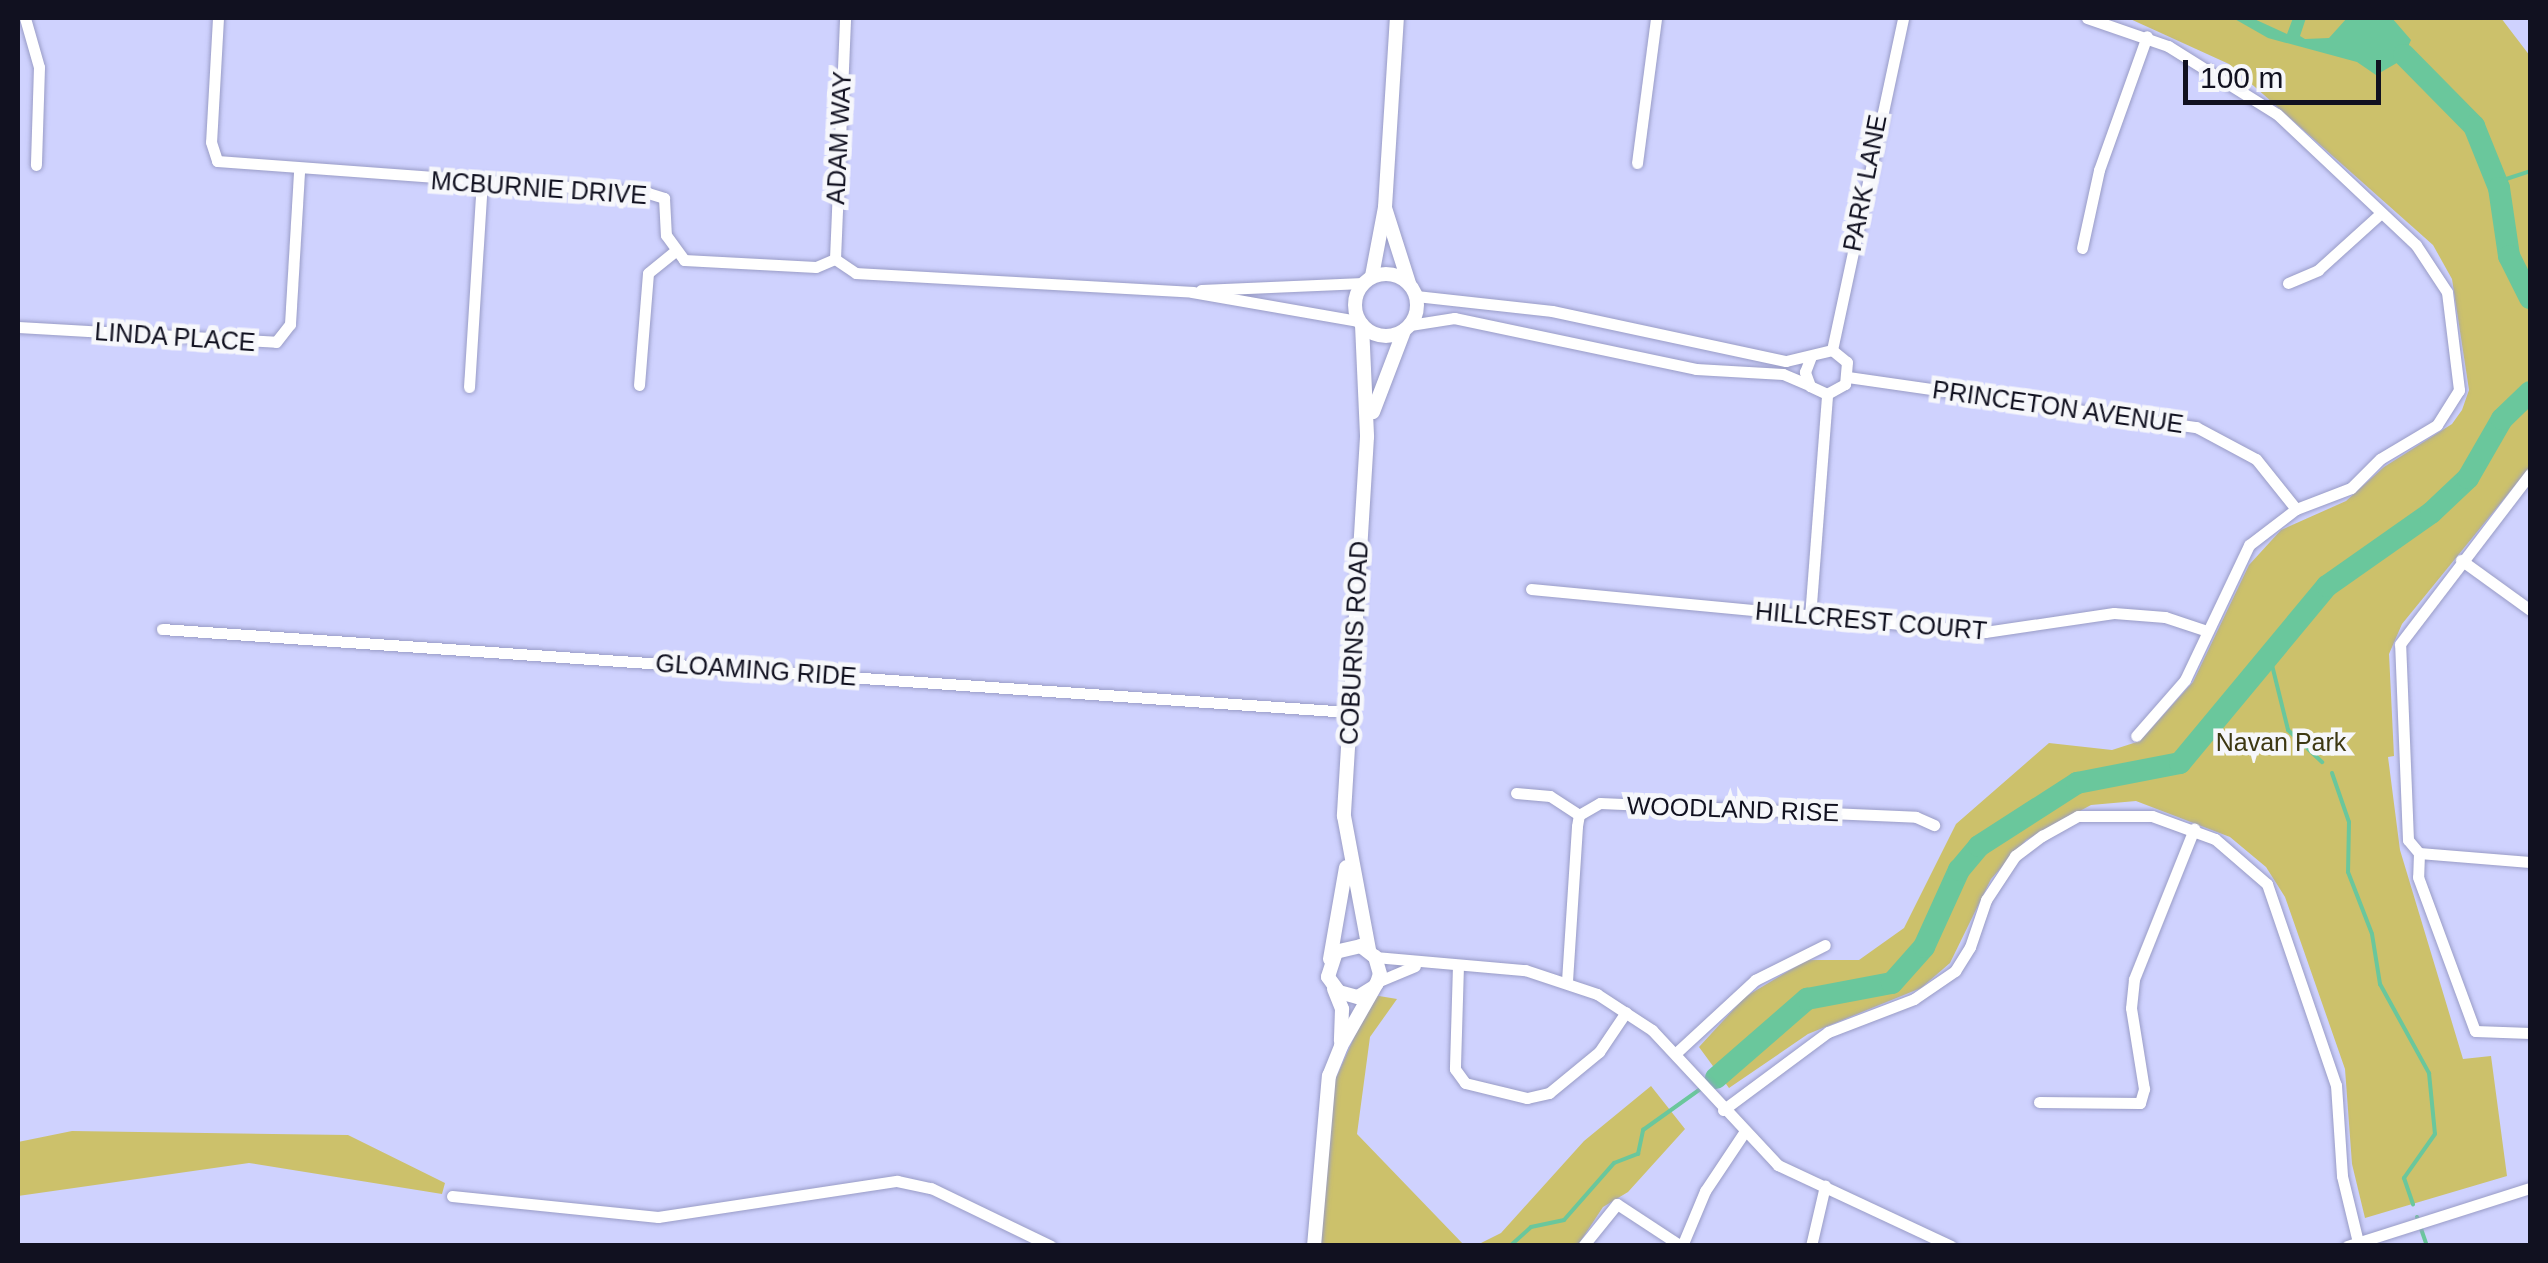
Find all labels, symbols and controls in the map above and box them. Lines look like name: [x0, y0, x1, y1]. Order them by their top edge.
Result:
scale bar: [2188, 40, 2386, 102]
text: 100 m: [2200, 61, 2283, 94]
street label: ADAM WAY: [821, 71, 857, 205]
street label: PARK LANE: [1837, 112, 1893, 254]
street label: MCBURNIE DRIVE: [430, 165, 648, 211]
street label: LINDA PLACE: [93, 316, 257, 358]
street label: PRINCETON AVENUE: [1930, 374, 2186, 440]
street label: COBURNS ROAD: [1334, 540, 1374, 746]
street label: HILLCREST COURT: [1754, 596, 1988, 646]
street label: GLOAMING RIDE: [654, 648, 858, 692]
park label: Navan Park: [2216, 727, 2346, 757]
street label: WOODLAND RISE: [1626, 790, 1840, 828]

